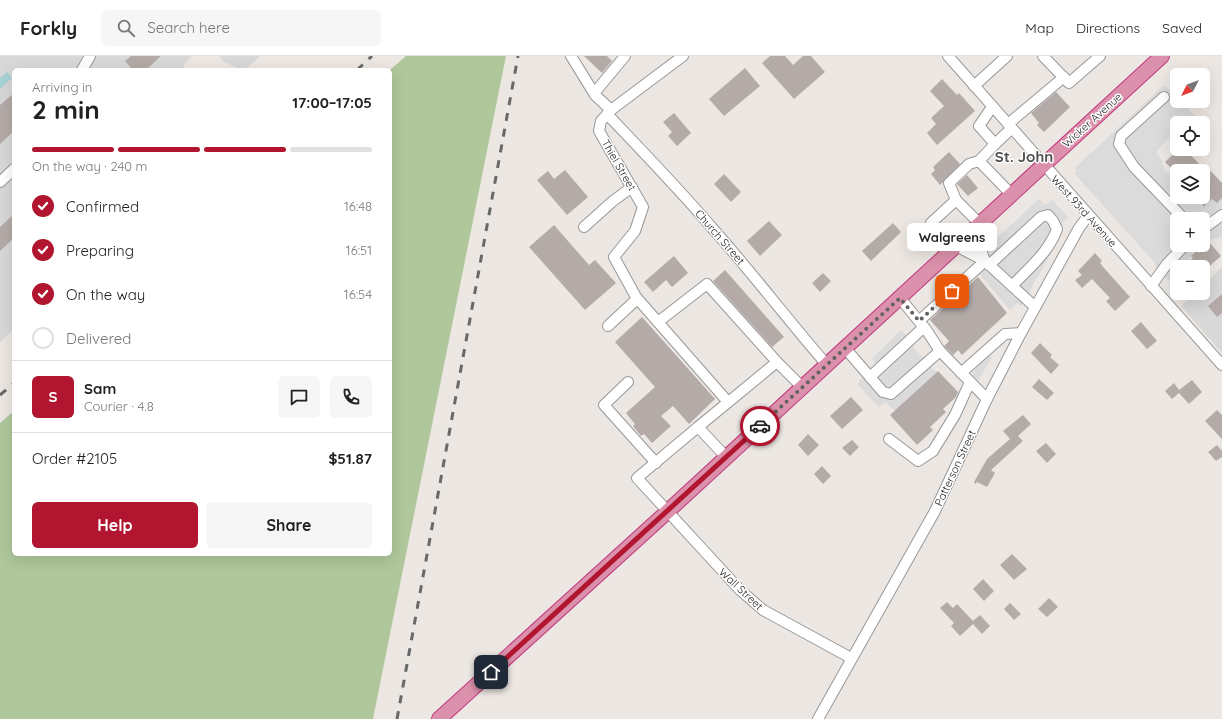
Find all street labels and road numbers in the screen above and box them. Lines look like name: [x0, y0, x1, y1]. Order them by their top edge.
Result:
street label: Wicker Avenue: [1059, 90, 1125, 150]
street label: Thiel Street: [599, 137, 639, 193]
street label: West 93rd Avenue: [1048, 172, 1120, 250]
street label: Church Street: [692, 206, 748, 268]
street label: Patterson Street: [931, 428, 979, 508]
street label: Wall Street: [716, 565, 766, 613]

